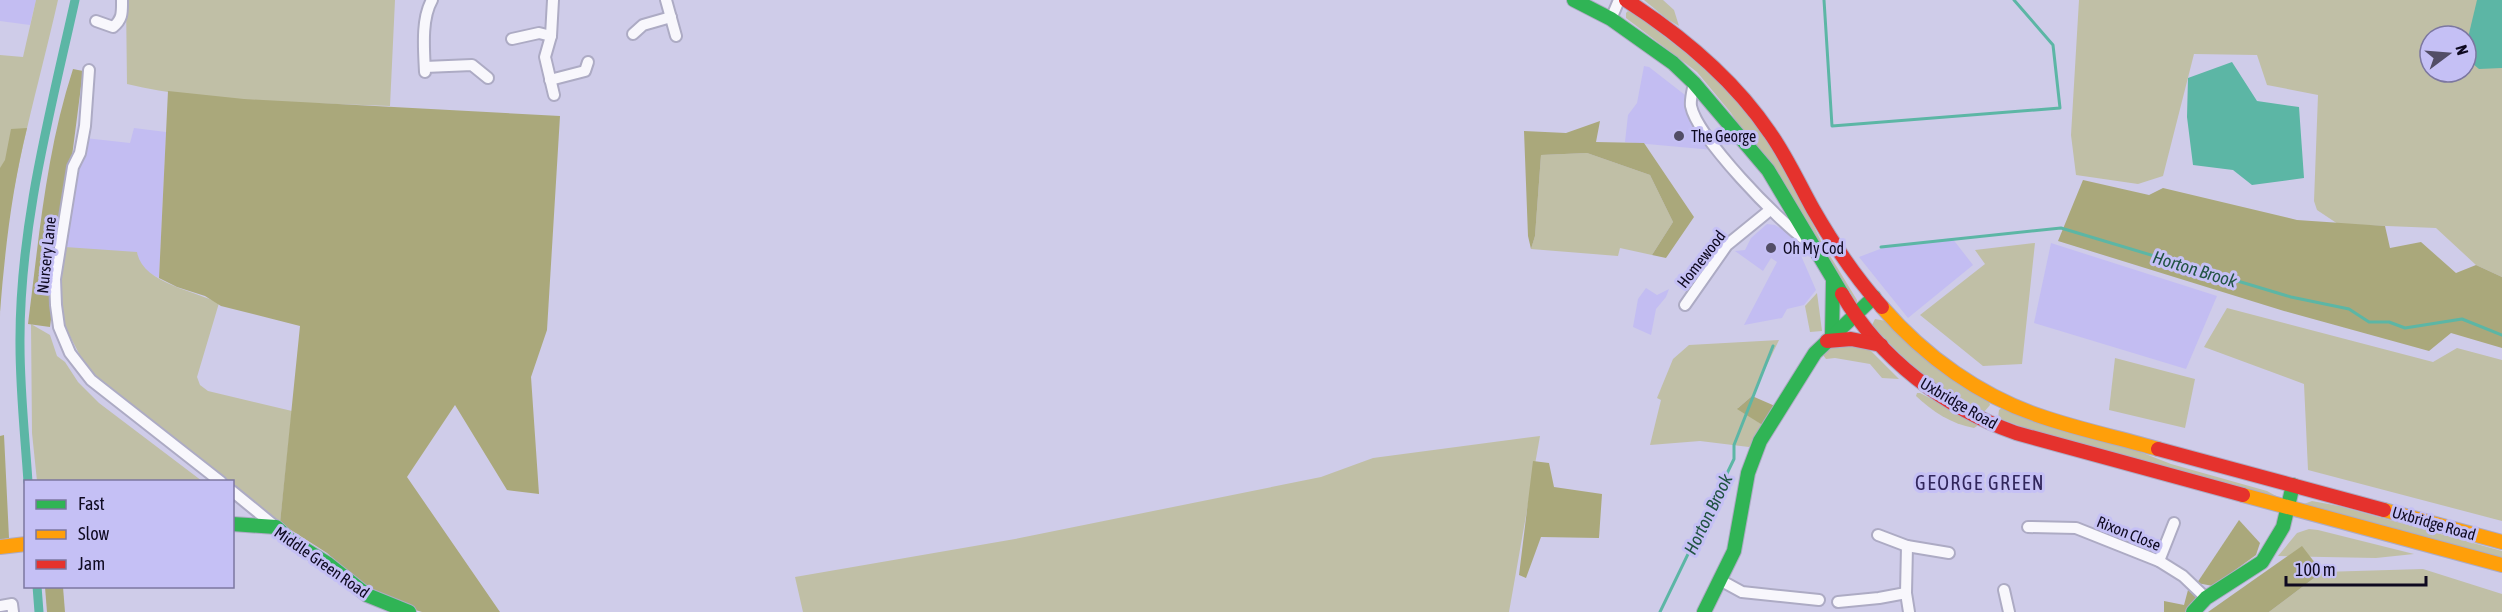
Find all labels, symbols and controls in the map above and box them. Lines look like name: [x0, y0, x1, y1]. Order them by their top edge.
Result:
north arrow: [2418, 24, 2478, 84]
text: N: [2452, 43, 2472, 57]
place label: The George: [1691, 127, 1756, 146]
marker: The George: [1672, 129, 1686, 143]
street label: Nursery Lane: [33, 216, 60, 294]
street label: Homewood: [1673, 227, 1729, 291]
place label: Oh My Cod: [1783, 239, 1844, 258]
marker: Oh My Cod: [1764, 241, 1778, 255]
water label: Horton Brook: [2150, 246, 2241, 292]
street label: Uxbridge Road: [1917, 374, 2001, 433]
water label: Horton Brook: [1680, 469, 1737, 558]
district label: GEORGE GREEN: [1915, 471, 2045, 494]
legend: [24, 480, 234, 588]
text: Fast: [78, 493, 105, 514]
street label: Uxbridge Road: [2390, 502, 2478, 544]
street label: Rixon Close: [2094, 512, 2164, 554]
text: Slow: [78, 523, 109, 544]
street label: Middle Green Road: [271, 523, 373, 601]
scale bar: [2286, 549, 2426, 587]
text: Jam: [78, 553, 105, 574]
text: 100 m: [2295, 559, 2336, 580]

